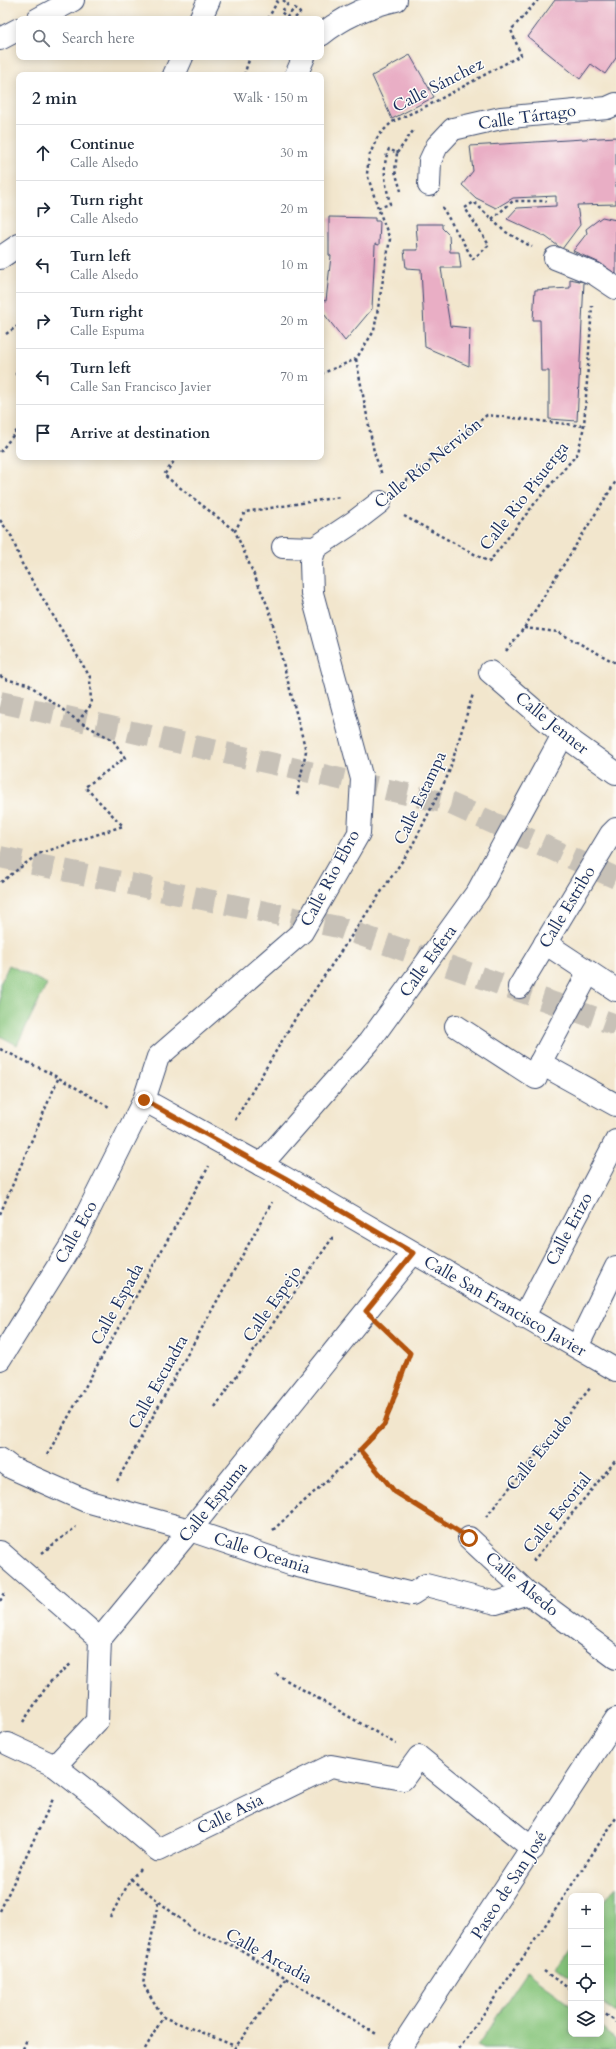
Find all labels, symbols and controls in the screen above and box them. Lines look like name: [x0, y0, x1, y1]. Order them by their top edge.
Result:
search box: [16, 16, 324, 60]
icon: search: [30, 27, 52, 49]
text: Search here: [62, 28, 135, 48]
street label: Calle Sánchez: [389, 52, 488, 118]
text: 2 min: [32, 87, 77, 110]
text: Walk · 150 m: [233, 89, 308, 107]
street label: Calle Tártago: [477, 99, 577, 135]
text: Continue: [70, 134, 135, 154]
icon: ahead: [32, 142, 54, 164]
text: 30 m: [280, 144, 308, 162]
text: Calle Alsedo: [70, 154, 138, 172]
text: Turn right: [70, 190, 143, 210]
icon: right: [32, 198, 54, 220]
text: 20 m: [280, 200, 308, 218]
text: Calle Alsedo: [70, 210, 138, 228]
text: Turn left: [70, 246, 131, 266]
icon: left: [32, 254, 54, 276]
text: 10 m: [280, 256, 308, 274]
text: Calle Alsedo: [70, 266, 138, 284]
text: Turn right: [70, 302, 143, 322]
icon: right: [32, 310, 54, 332]
text: 20 m: [280, 312, 308, 330]
text: Calle Espuma: [70, 322, 145, 340]
text: Turn left: [70, 358, 131, 378]
icon: left: [32, 366, 54, 388]
text: 70 m: [280, 368, 308, 386]
text: Calle San Francisco Javier: [70, 378, 211, 396]
street label: Calle Río Nervión: [369, 412, 487, 514]
icon: arrive: [32, 422, 54, 444]
text: Arrive at destination: [70, 423, 210, 443]
street label: Calle Rio Pisuerga: [474, 436, 574, 555]
street label: Calle Jenner: [511, 686, 594, 760]
street label: Calle Estampa: [388, 747, 452, 849]
street label: Calle Rio Ebro: [295, 826, 365, 930]
street label: Calle Estribo: [533, 862, 601, 952]
street label: Calle Esfera: [394, 920, 462, 1002]
route end: [135, 1091, 153, 1109]
street label: Calle Erizo: [540, 1188, 598, 1270]
street label: Calle Eco: [49, 1196, 103, 1268]
street label: Calle San Francisco Javier: [419, 1250, 591, 1362]
street label: Calle Espada: [85, 1258, 149, 1349]
street label: Calle Espejo: [237, 1261, 307, 1347]
street label: Calle Escuadra: [123, 1330, 194, 1433]
street label: Calle Escudo: [501, 1409, 577, 1495]
street label: Calle Espuma: [173, 1456, 253, 1547]
street label: Calle Escorial: [518, 1468, 597, 1558]
street label: Calle Oceania: [211, 1527, 314, 1580]
route start: [460, 1529, 478, 1547]
street label: Calle Alsedo: [480, 1546, 564, 1622]
street label: Calle Asia: [193, 1788, 268, 1840]
street label: Paseo de San José: [465, 1827, 553, 1943]
map controls: [568, 1893, 604, 2037]
button: +: [568, 1893, 604, 1929]
street label: Calle Arcadia: [222, 1923, 317, 1990]
button: −: [568, 1929, 604, 1965]
button: locate: [568, 1965, 604, 2001]
button: layers: [568, 2001, 604, 2037]

